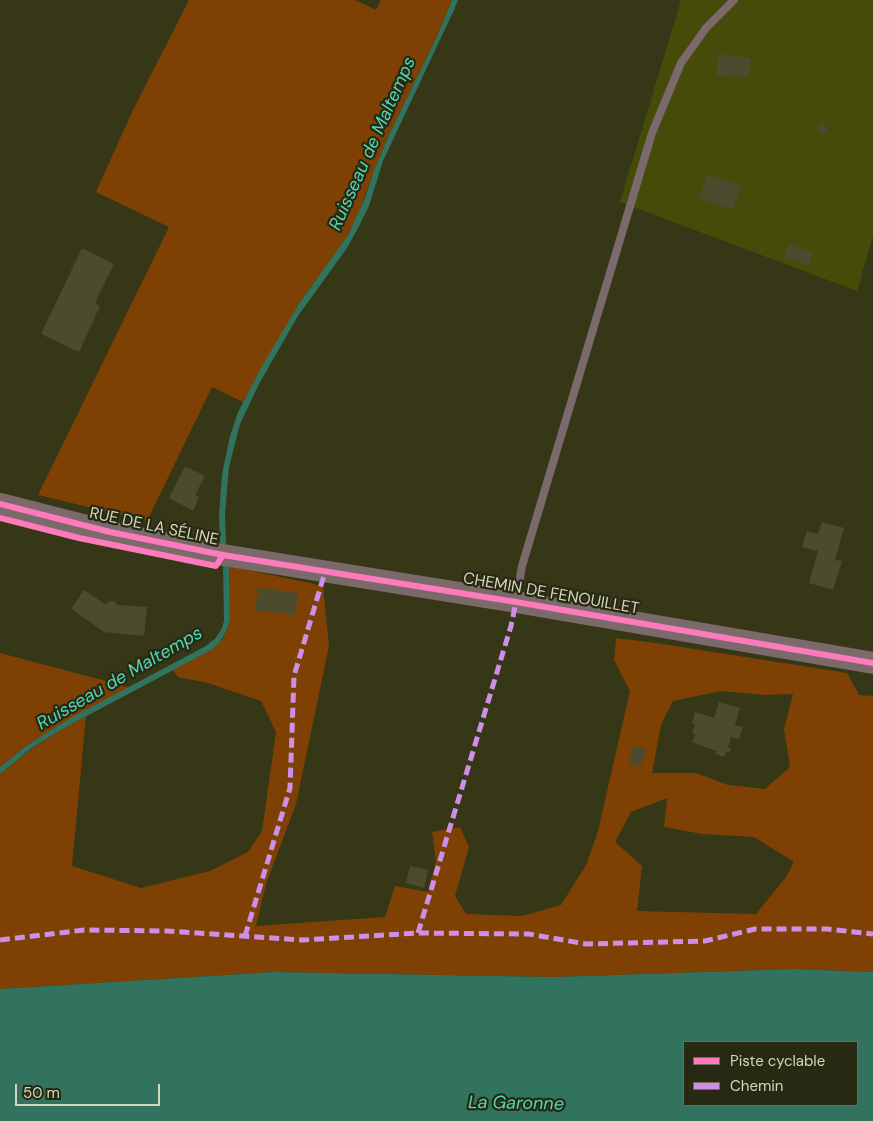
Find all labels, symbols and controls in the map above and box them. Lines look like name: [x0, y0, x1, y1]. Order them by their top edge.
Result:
water label: Ruisseau de Maltemps: [325, 54, 421, 234]
street label: RUE DE LA SÉLINE: [88, 504, 220, 550]
street label: CHEMIN DE FENOUILLET: [462, 569, 640, 619]
water label: Ruisseau de Maltemps: [33, 623, 207, 735]
legend: [683, 1041, 858, 1106]
text: Piste cyclable: [730, 1051, 825, 1071]
scale bar: [18, 1074, 162, 1106]
text: Chemin: [730, 1076, 783, 1096]
text: 50 m: [23, 1083, 60, 1103]
water label: La Garonne: [468, 1092, 564, 1116]

